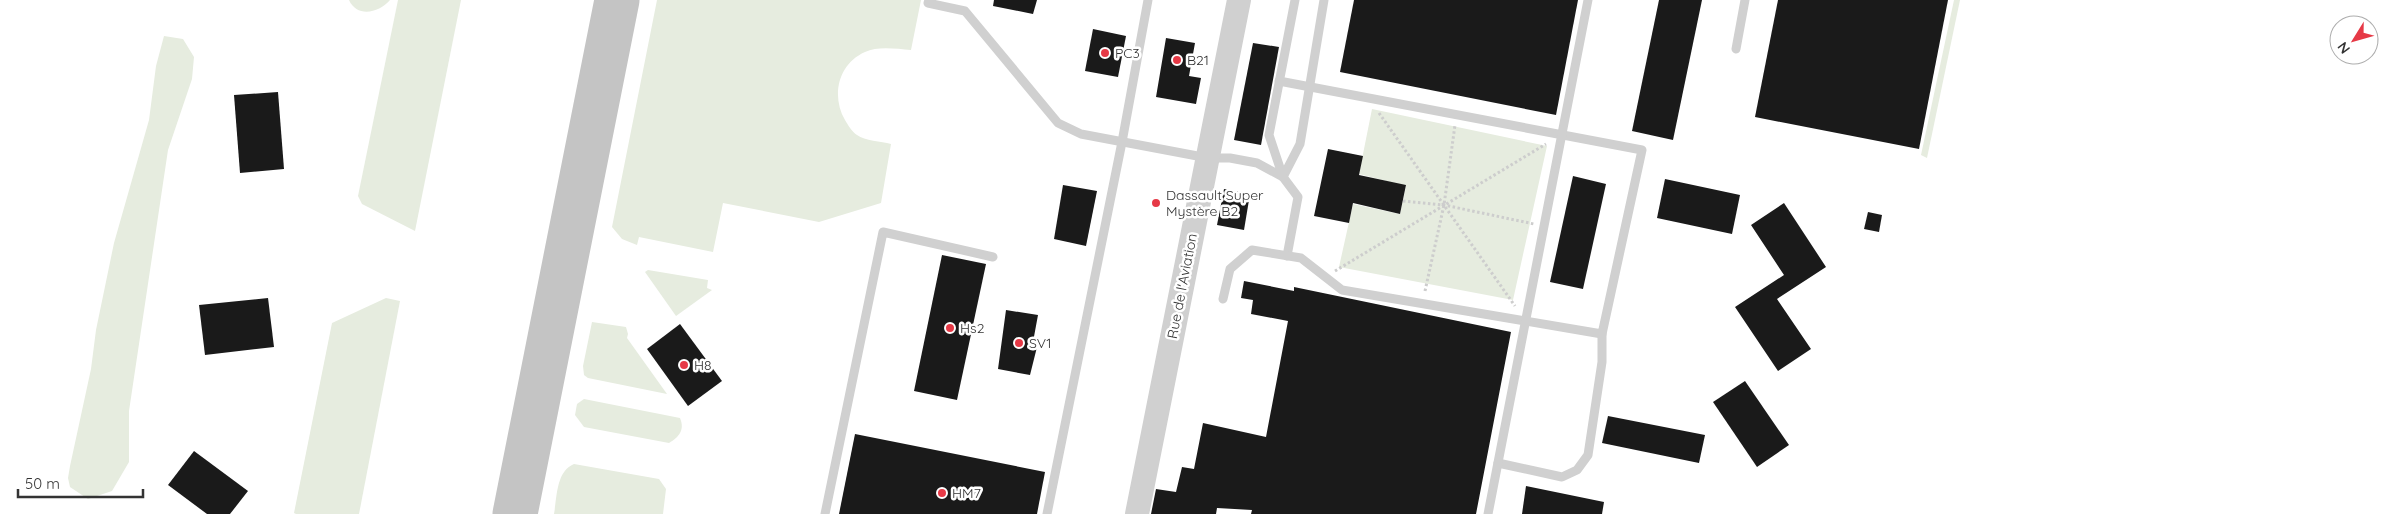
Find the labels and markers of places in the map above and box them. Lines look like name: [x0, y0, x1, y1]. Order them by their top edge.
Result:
place label: PC3: [1115, 44, 1140, 62]
marker: PC3: [1099, 47, 1111, 59]
place label: B21: [1187, 51, 1209, 69]
marker: B21: [1171, 54, 1183, 66]
place label: Dassault Super Mystère B2: [1166, 186, 1264, 220]
marker: Dassault Super Mystère B2: [1150, 197, 1162, 209]
place label: Hs2: [960, 319, 985, 337]
marker: Hs2: [944, 322, 956, 334]
place label: SV1: [1029, 334, 1051, 352]
marker: SV1: [1013, 337, 1025, 349]
place label: H8: [694, 356, 712, 374]
marker: H8: [678, 359, 690, 371]
place label: HM7: [952, 484, 981, 502]
marker: HM7: [936, 487, 948, 499]

